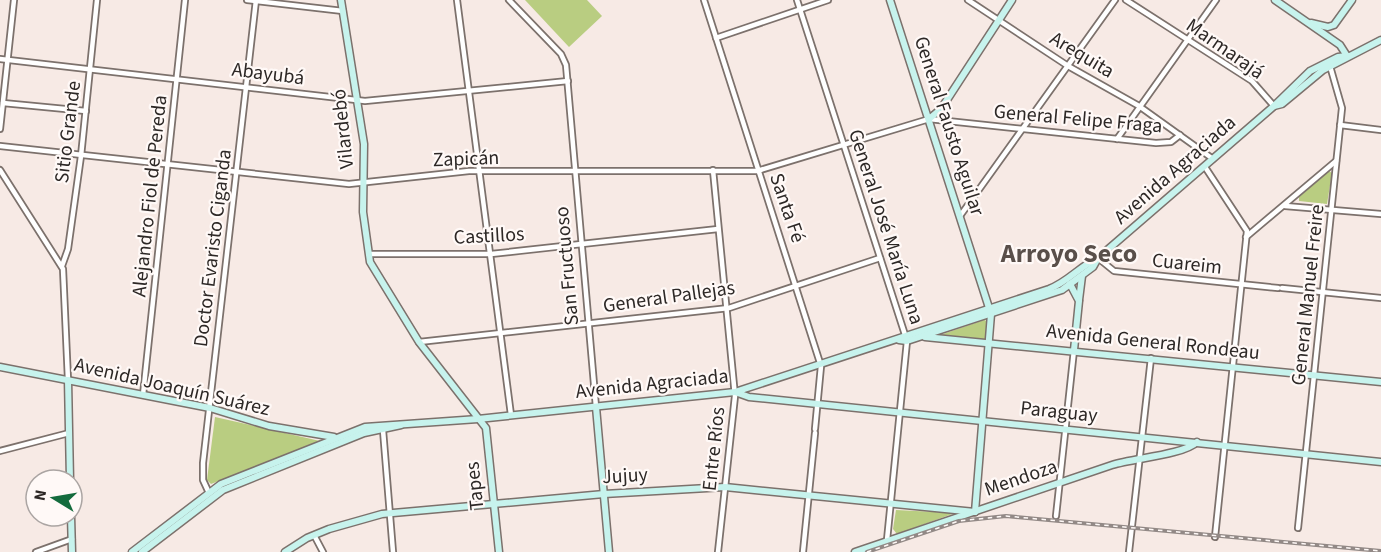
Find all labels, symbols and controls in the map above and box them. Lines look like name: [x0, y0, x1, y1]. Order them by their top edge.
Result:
street label: Marmarajá: [1180, 12, 1270, 86]
street label: Arequita: [1044, 25, 1120, 85]
street label: General Fausto Aguilar: [907, 33, 991, 219]
street label: Abayubá: [230, 56, 306, 92]
street label: Sitio Grande: [48, 79, 88, 185]
street label: Vilardebó: [325, 88, 361, 170]
street label: Alejandro Fiol de Pereda: [125, 94, 175, 298]
street label: General Felipe Fraga: [993, 98, 1163, 140]
street label: Avenida Agraciada: [1108, 109, 1242, 231]
street label: General José María Luna: [841, 126, 931, 328]
street label: Zapicán: [432, 144, 500, 174]
street label: Doctor Evaristo Ciganda: [187, 147, 239, 349]
street label: Santa Fé: [762, 170, 812, 246]
street label: General Manuel Freire: [1285, 203, 1331, 387]
street label: San Fructuoso: [548, 205, 586, 327]
street label: Castillos: [453, 220, 525, 252]
district label: Arroyo Seco: [1000, 235, 1137, 272]
street label: Cuareim: [1151, 246, 1223, 282]
street label: General Pallejas: [601, 274, 737, 320]
street label: Avenida General Rondeau: [1045, 317, 1261, 367]
street label: Avenida Joaquín Suárez: [72, 351, 272, 423]
street label: Avenida Agraciada: [574, 362, 730, 406]
street label: Paraguay: [1019, 394, 1100, 430]
street label: Entre Ríos: [696, 406, 732, 492]
street label: Mendoza: [981, 452, 1061, 504]
street label: Tapes: [459, 460, 491, 512]
street label: Jujuy: [601, 461, 649, 491]
north arrow: [24, 468, 84, 528]
text: N: [28, 488, 52, 503]

